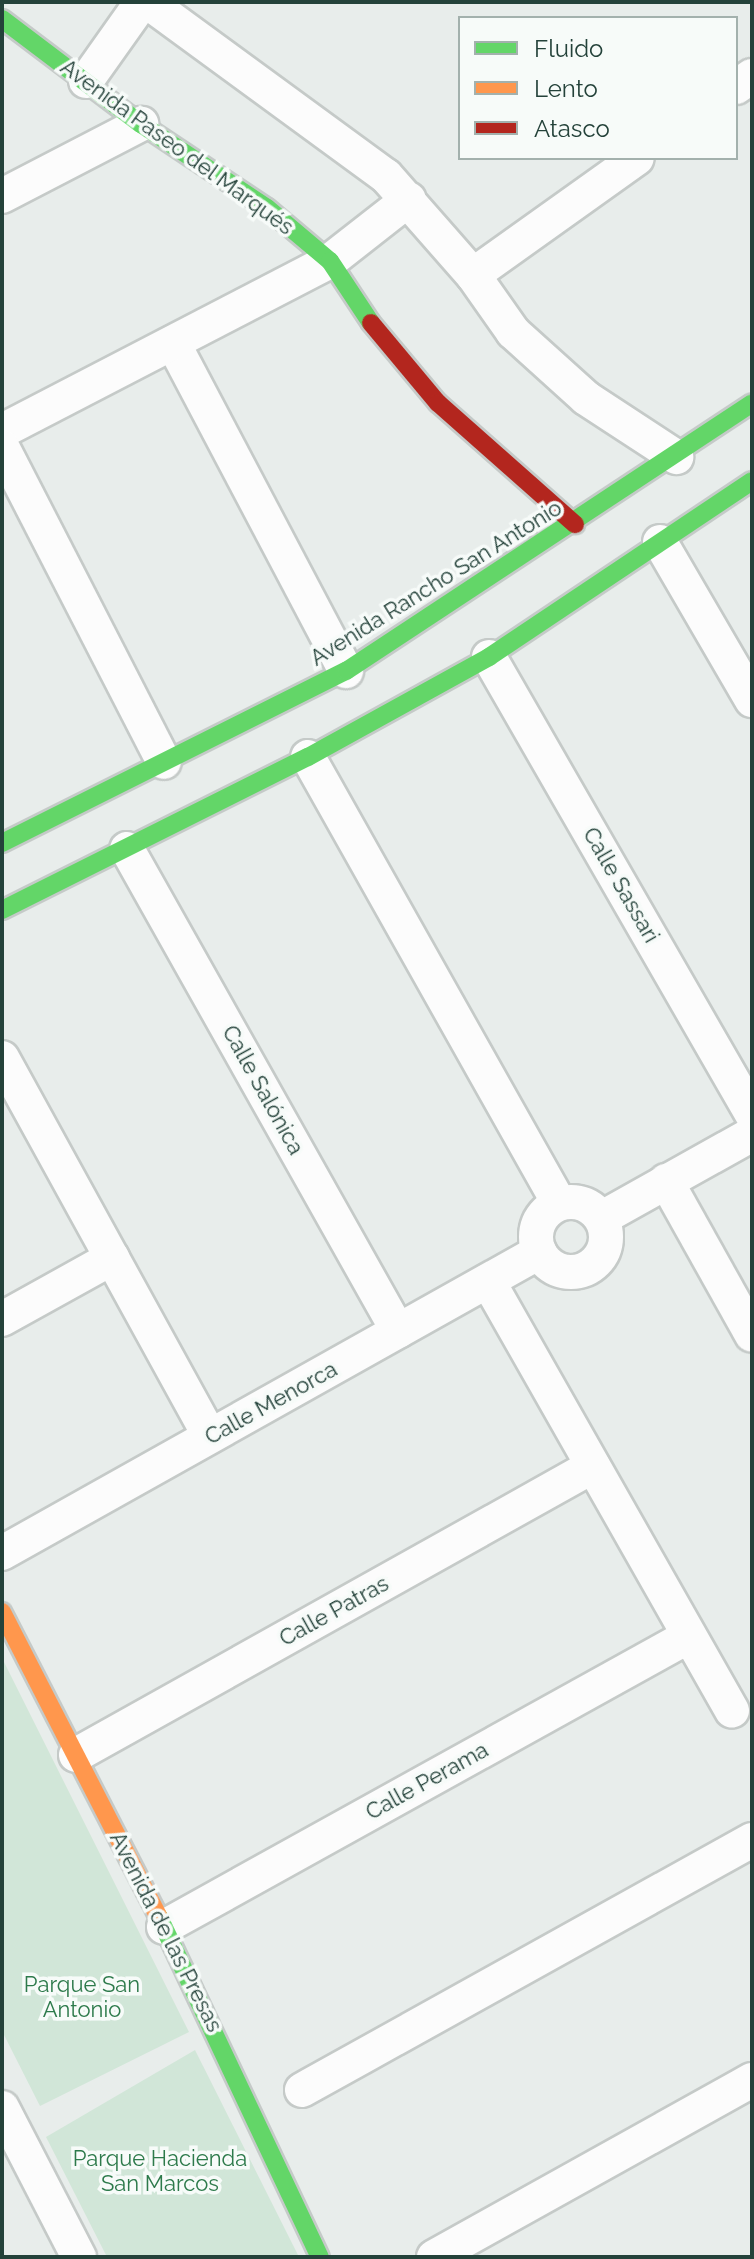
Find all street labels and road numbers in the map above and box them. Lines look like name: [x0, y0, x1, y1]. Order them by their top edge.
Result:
street label: Avenida Paseo del Marqués: [55, 53, 299, 241]
street label: Avenida Rancho San Antonio: [305, 494, 567, 672]
street label: Calle Sassari: [577, 823, 665, 947]
street label: Calle Salónica: [217, 1021, 309, 1159]
street label: Calle Menorca: [200, 1356, 342, 1450]
street label: Calle Patras: [275, 1570, 393, 1652]
street label: Calle Perama: [361, 1737, 493, 1825]
street label: Avenida de las Presas: [104, 1828, 228, 2036]

